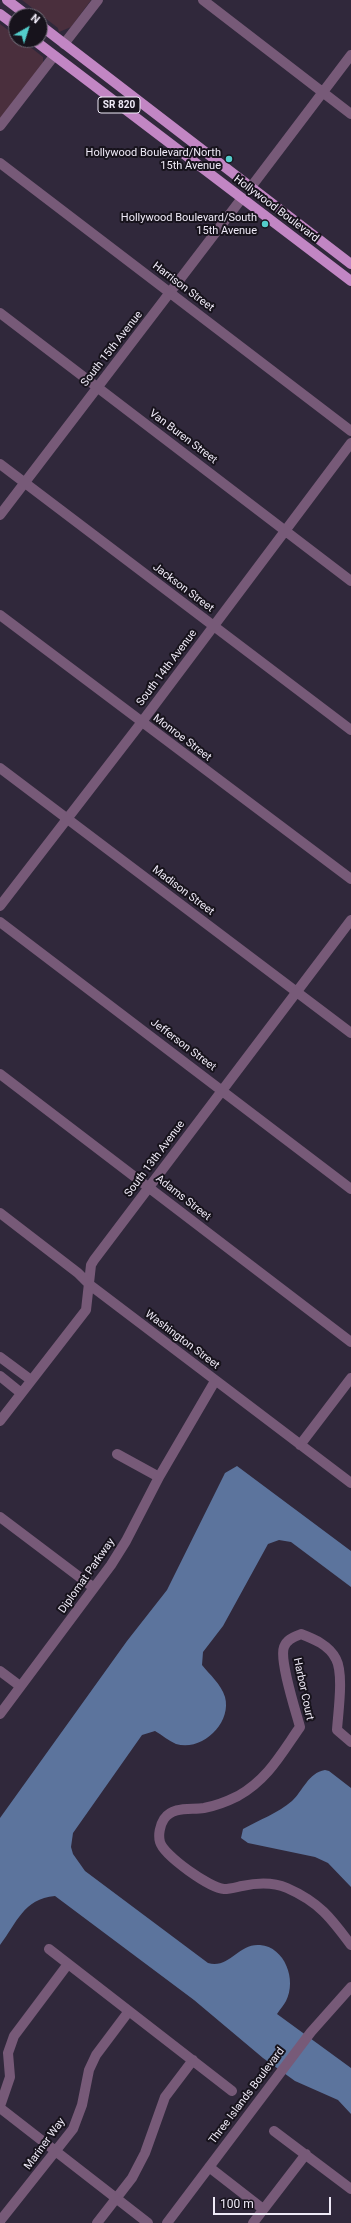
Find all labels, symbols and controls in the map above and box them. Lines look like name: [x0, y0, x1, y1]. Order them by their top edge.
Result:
north arrow: [8, 8, 48, 48]
text: N: [28, 12, 42, 27]
road number: SR 820: [98, 97, 140, 113]
place label: Hollywood Boulevard/North 15th Avenue: [86, 146, 221, 172]
marker: Hollywood Boulevard/North 15th Avenue: [224, 154, 234, 164]
street label: Hollywood Boulevard: [231, 173, 321, 245]
place label: Hollywood Boulevard/South 15th Avenue: [121, 211, 257, 237]
marker: Hollywood Boulevard/South 15th Avenue: [260, 219, 270, 229]
street label: Harrison Street: [150, 260, 216, 314]
street label: South 15th Avenue: [78, 309, 146, 389]
street label: Van Buren Street: [146, 407, 220, 467]
street label: Jackson Street: [150, 561, 216, 615]
street label: South 14th Avenue: [134, 627, 200, 709]
street label: Monroe Street: [150, 712, 214, 764]
street label: Madison Street: [149, 863, 217, 919]
street label: Jefferson Street: [148, 1016, 218, 1074]
street label: South 13th Avenue: [122, 1118, 188, 1200]
street label: Adams Street: [153, 1172, 213, 1224]
street label: Washington Street: [142, 1308, 222, 1372]
street label: Diplomat Parkway: [56, 1536, 118, 1616]
street label: Harbor Court: [290, 1657, 316, 1721]
street label: Three Islands Boulevard: [206, 2045, 288, 2147]
street label: Mariner Way: [22, 2115, 68, 2173]
scale bar: [215, 2189, 333, 2215]
text: 100 m: [220, 2197, 254, 2211]

